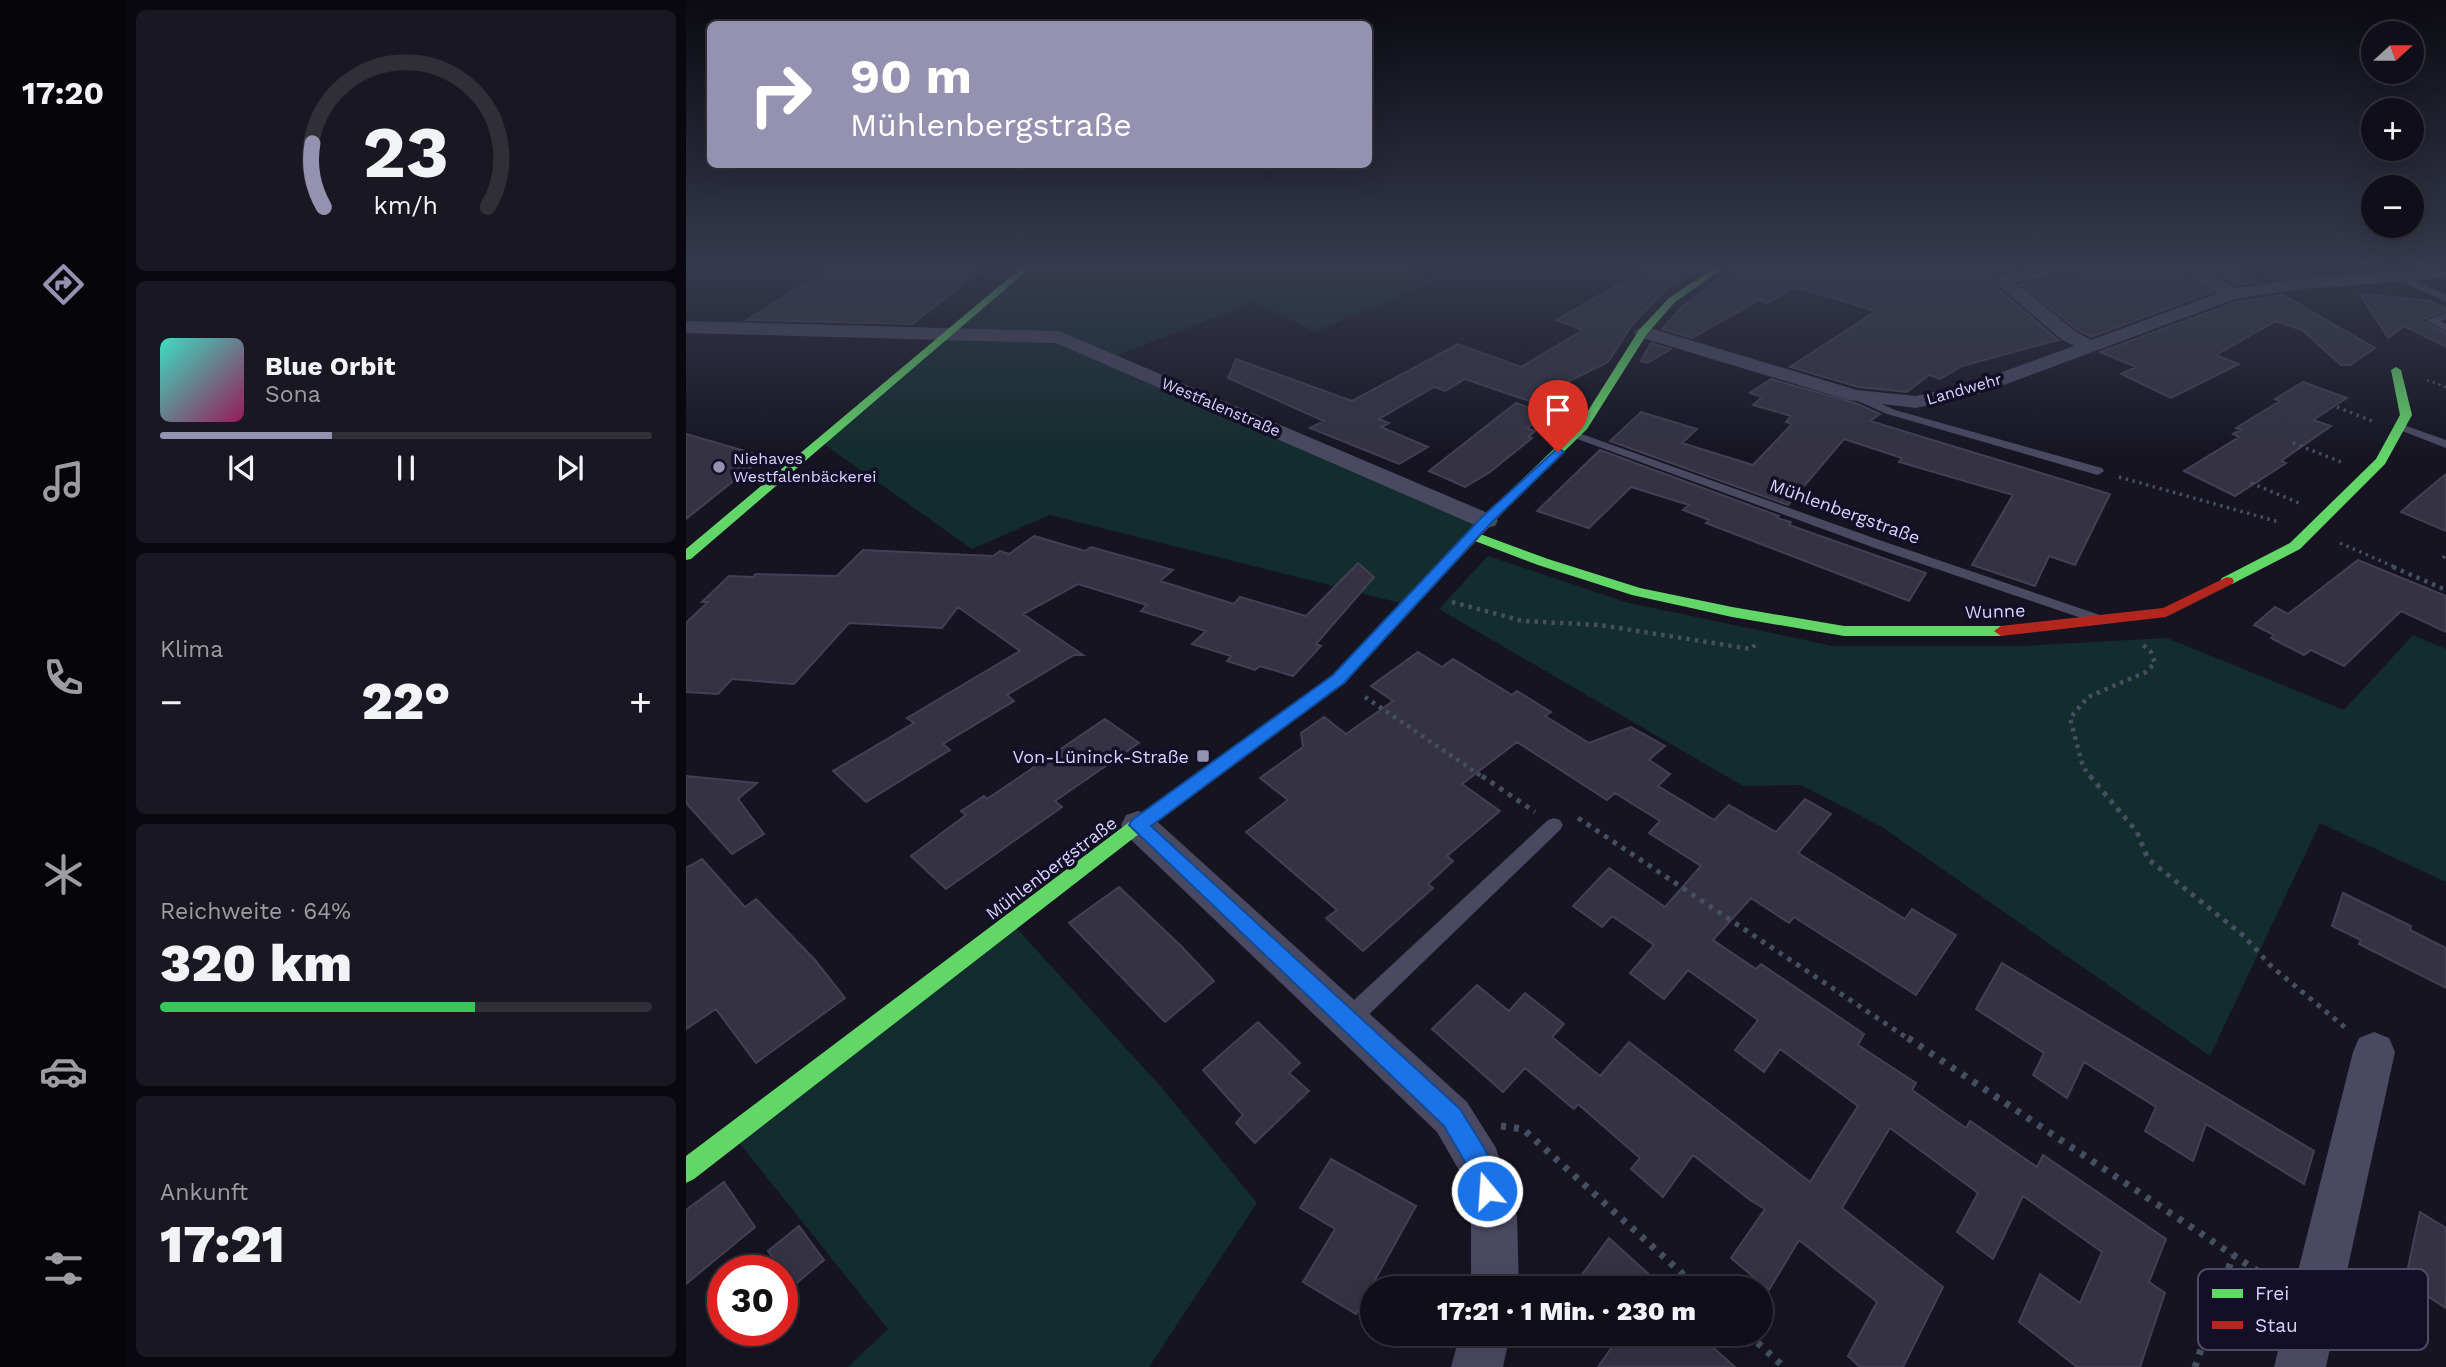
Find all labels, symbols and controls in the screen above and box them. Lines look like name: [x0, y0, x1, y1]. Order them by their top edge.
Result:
north arrow: [2361, 21, 2424, 84]
map controls: [2361, 21, 2424, 238]
text: 90 m: [850, 47, 972, 105]
icon: right: [735, 49, 826, 140]
text: 17:20: [22, 74, 104, 112]
button: +: [2361, 98, 2424, 161]
text: Mühlenbergstraße: [850, 106, 1132, 144]
text: 23: [363, 109, 449, 195]
button: −: [2361, 175, 2424, 238]
text: km/h: [374, 191, 438, 220]
icon: directions: [39, 260, 88, 309]
text: Blue Orbit: [265, 351, 395, 381]
street label: Landwehr: [1924, 369, 2004, 409]
street label: Westfalenstraße: [1159, 373, 1283, 441]
pin: [1528, 380, 1588, 452]
text: Sona: [265, 381, 321, 408]
icon: arrive: [1539, 391, 1577, 429]
icon: previous: [223, 449, 261, 487]
icon: pause: [387, 449, 425, 487]
icon: next: [551, 449, 589, 487]
place label: Niehaves Westfalenbäckerei: [733, 449, 877, 486]
icon: music: [39, 457, 88, 506]
marker: Niehaves Westfalenbäckerei: [711, 459, 727, 475]
street label: Mühlenbergstraße: [1767, 474, 1923, 548]
street label: Wunne: [1964, 599, 2026, 623]
text: Klima: [160, 636, 223, 663]
icon: phone: [39, 653, 88, 702]
text: 22°: [362, 671, 450, 732]
text: −: [160, 680, 183, 724]
text: +: [629, 680, 652, 724]
place label: Von-Lüninck-Straße: [1012, 746, 1189, 767]
marker: Von-Lüninck-Straße: [1195, 748, 1211, 764]
street label: Mühlenbergstraße: [981, 812, 1121, 924]
icon: climate: [39, 850, 88, 899]
text: Reichweite · 64%: [160, 898, 351, 925]
text: 320 km: [160, 933, 352, 994]
icon: car: [39, 1047, 88, 1096]
position arrow: [1450, 1154, 1524, 1228]
text: Ankunft: [160, 1179, 248, 1206]
text: 17:21: [160, 1214, 285, 1275]
icon: filters: [39, 1244, 88, 1293]
speed limit sign: 30: [707, 1255, 798, 1346]
legend: [2198, 1269, 2428, 1350]
text: Frei: [2255, 1282, 2289, 1305]
text: 17:21 · 1 Min. · 230 m: [1437, 1296, 1696, 1326]
text: Stau: [2255, 1314, 2298, 1337]

